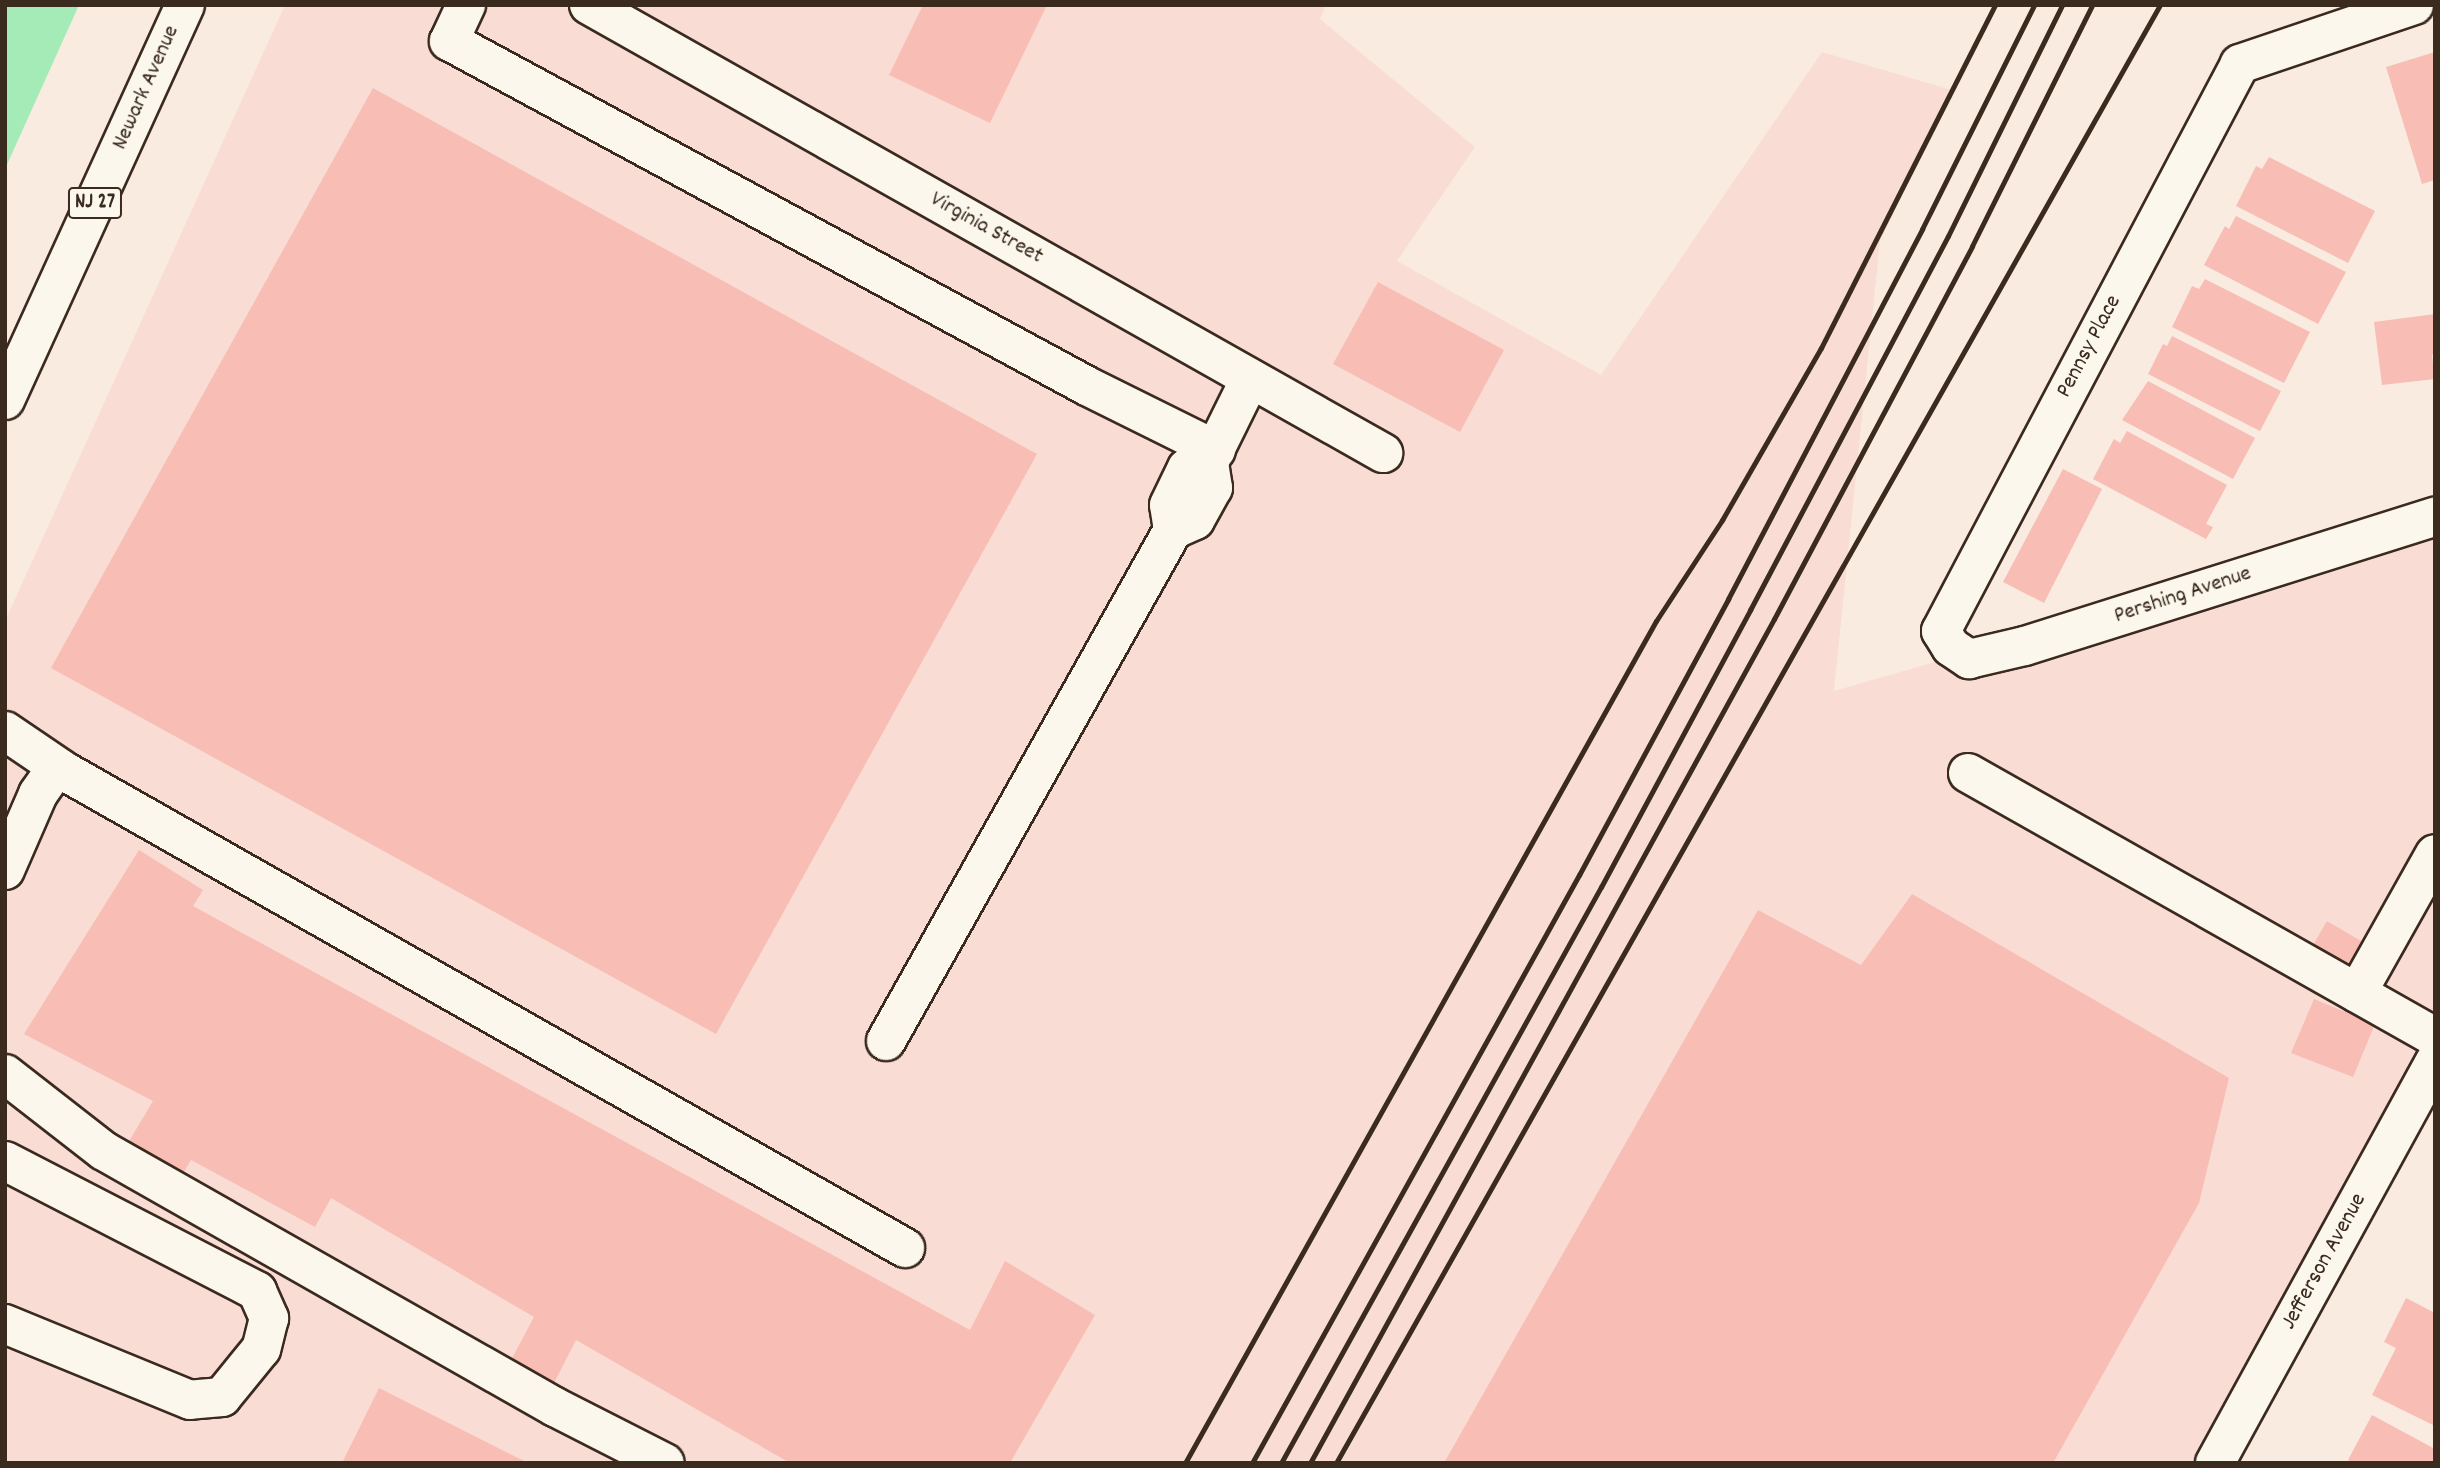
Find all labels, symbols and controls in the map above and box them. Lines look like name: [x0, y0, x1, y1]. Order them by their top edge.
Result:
street label: Newark Avenue: [107, 22, 187, 154]
road number: NJ 27: [67, 186, 123, 220]
street label: Virginia Street: [925, 187, 1047, 271]
street label: Pennsy Place: [2051, 291, 2129, 403]
street label: Pershing Avenue: [2111, 561, 2255, 631]
street label: Jefferson Avenue: [2276, 1189, 2374, 1335]

